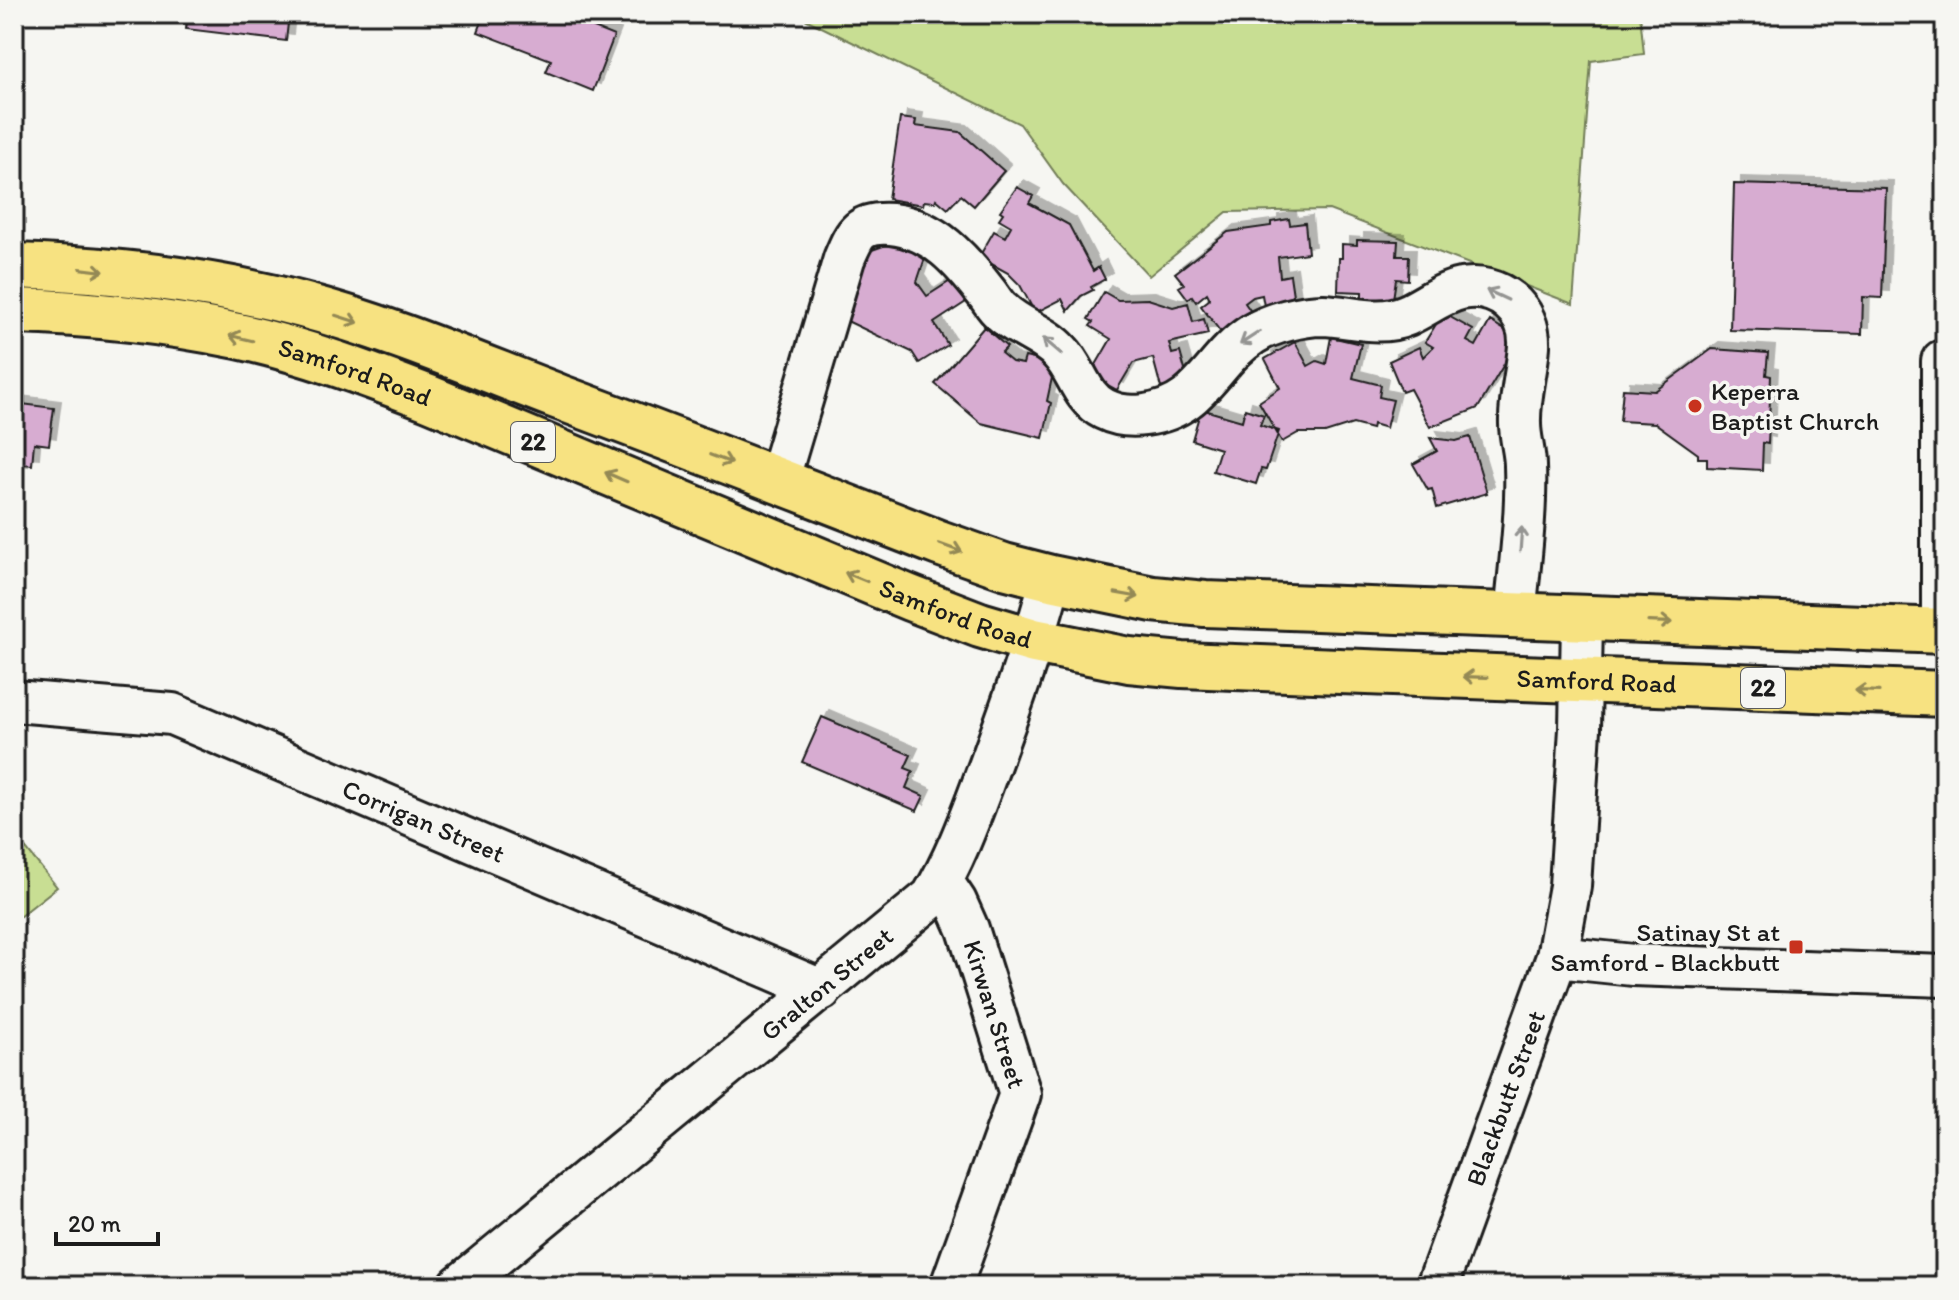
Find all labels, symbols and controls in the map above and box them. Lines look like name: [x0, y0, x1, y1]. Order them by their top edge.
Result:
one-way arrow: [78, 263, 105, 278]
one-way arrow: [1486, 287, 1510, 302]
one-way arrow: [333, 312, 359, 327]
one-way arrow: [229, 330, 255, 345]
one-way arrow: [1240, 330, 1262, 347]
street label: Samford Road: [275, 331, 436, 413]
one-way arrow: [1043, 337, 1063, 355]
place label: Keperra Baptist Church: [1711, 375, 1879, 437]
marker: Keperra Baptist Church: [1686, 397, 1704, 415]
road number: 22: [511, 422, 555, 462]
one-way arrow: [708, 453, 733, 467]
one-way arrow: [604, 469, 629, 484]
one-way arrow: [1513, 526, 1528, 553]
one-way arrow: [939, 541, 964, 556]
one-way arrow: [844, 569, 869, 583]
street label: Samford Road: [875, 571, 1036, 656]
one-way arrow: [1114, 588, 1139, 603]
one-way arrow: [1646, 615, 1673, 630]
street label: Samford Road: [1516, 662, 1677, 700]
road number: 22: [1741, 668, 1785, 708]
one-way arrow: [1462, 669, 1489, 684]
one-way arrow: [1854, 684, 1881, 699]
street label: Corrigan Street: [338, 772, 510, 870]
place label: Satinay St at Samford - Blackbutt: [1551, 916, 1780, 978]
street label: Gralton Street: [754, 920, 900, 1048]
street label: Kirwan Street: [956, 936, 1033, 1092]
marker: Satinay St at Samford - Blackbutt: [1787, 938, 1805, 956]
street label: Blackbutt Street: [1459, 1006, 1552, 1190]
scale bar: [56, 1196, 158, 1246]
text: 20 m: [68, 1209, 121, 1238]

